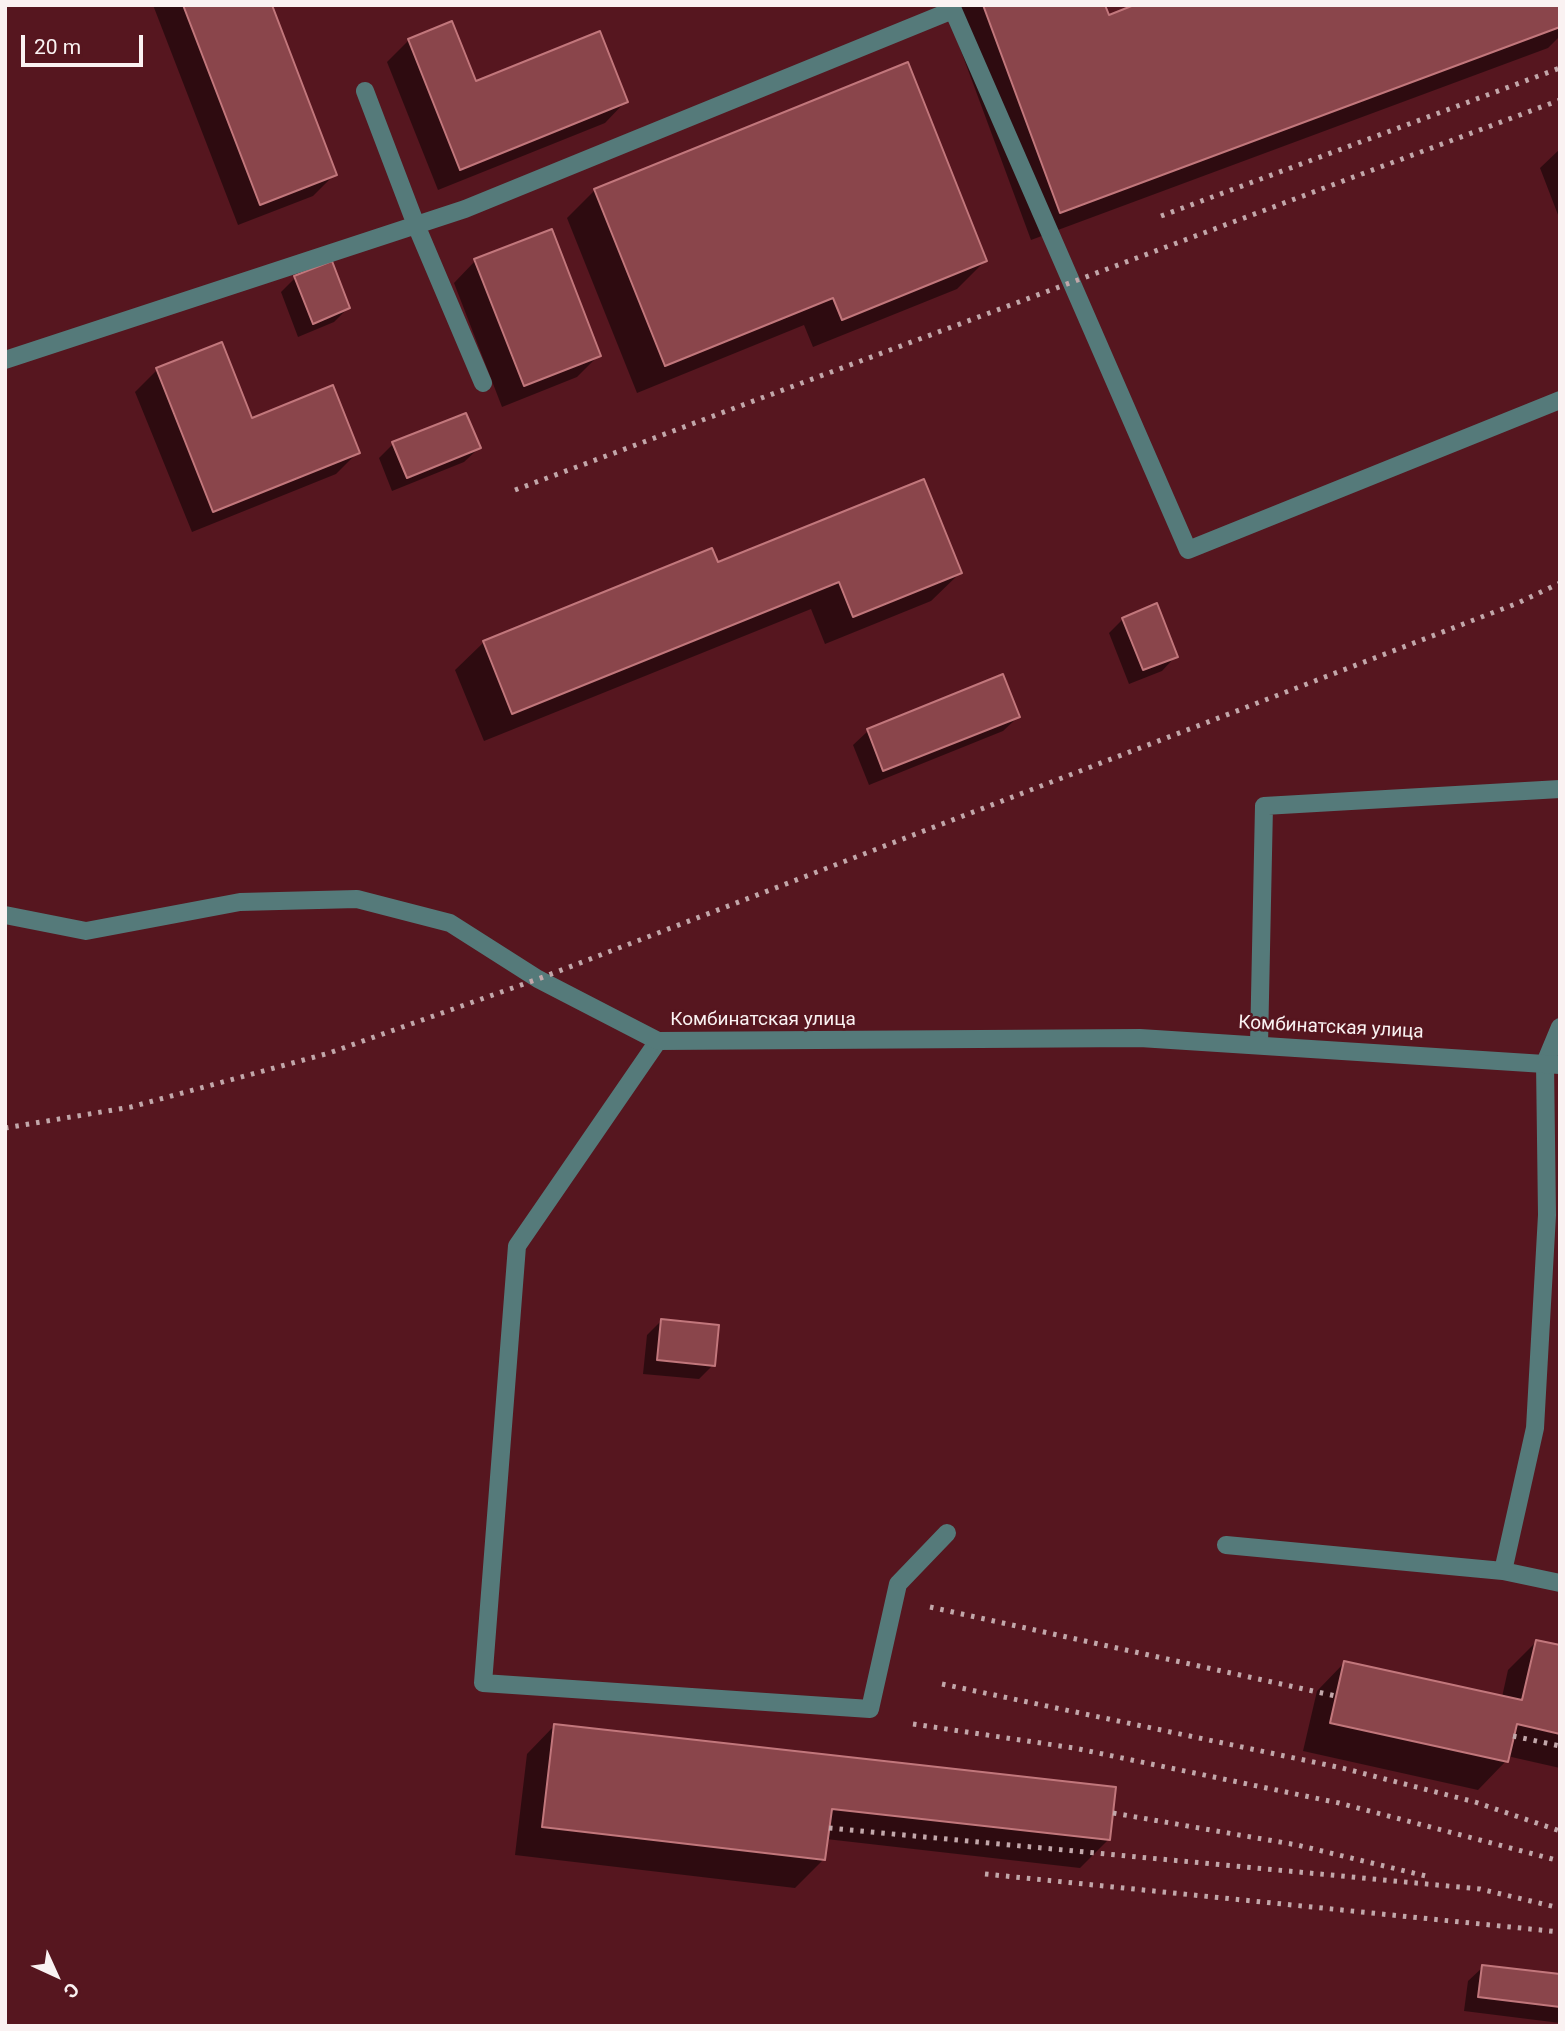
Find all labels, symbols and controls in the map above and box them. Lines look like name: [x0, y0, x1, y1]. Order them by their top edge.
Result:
scale bar: [24, 21, 147, 65]
text: 20 m: [34, 35, 81, 59]
street label: Комбинатская улица: [670, 1009, 856, 1031]
street label: Комбинатская улица: [1238, 1012, 1424, 1044]
north arrow: [21, 1940, 91, 2010]
text: С: [59, 1978, 84, 2003]

